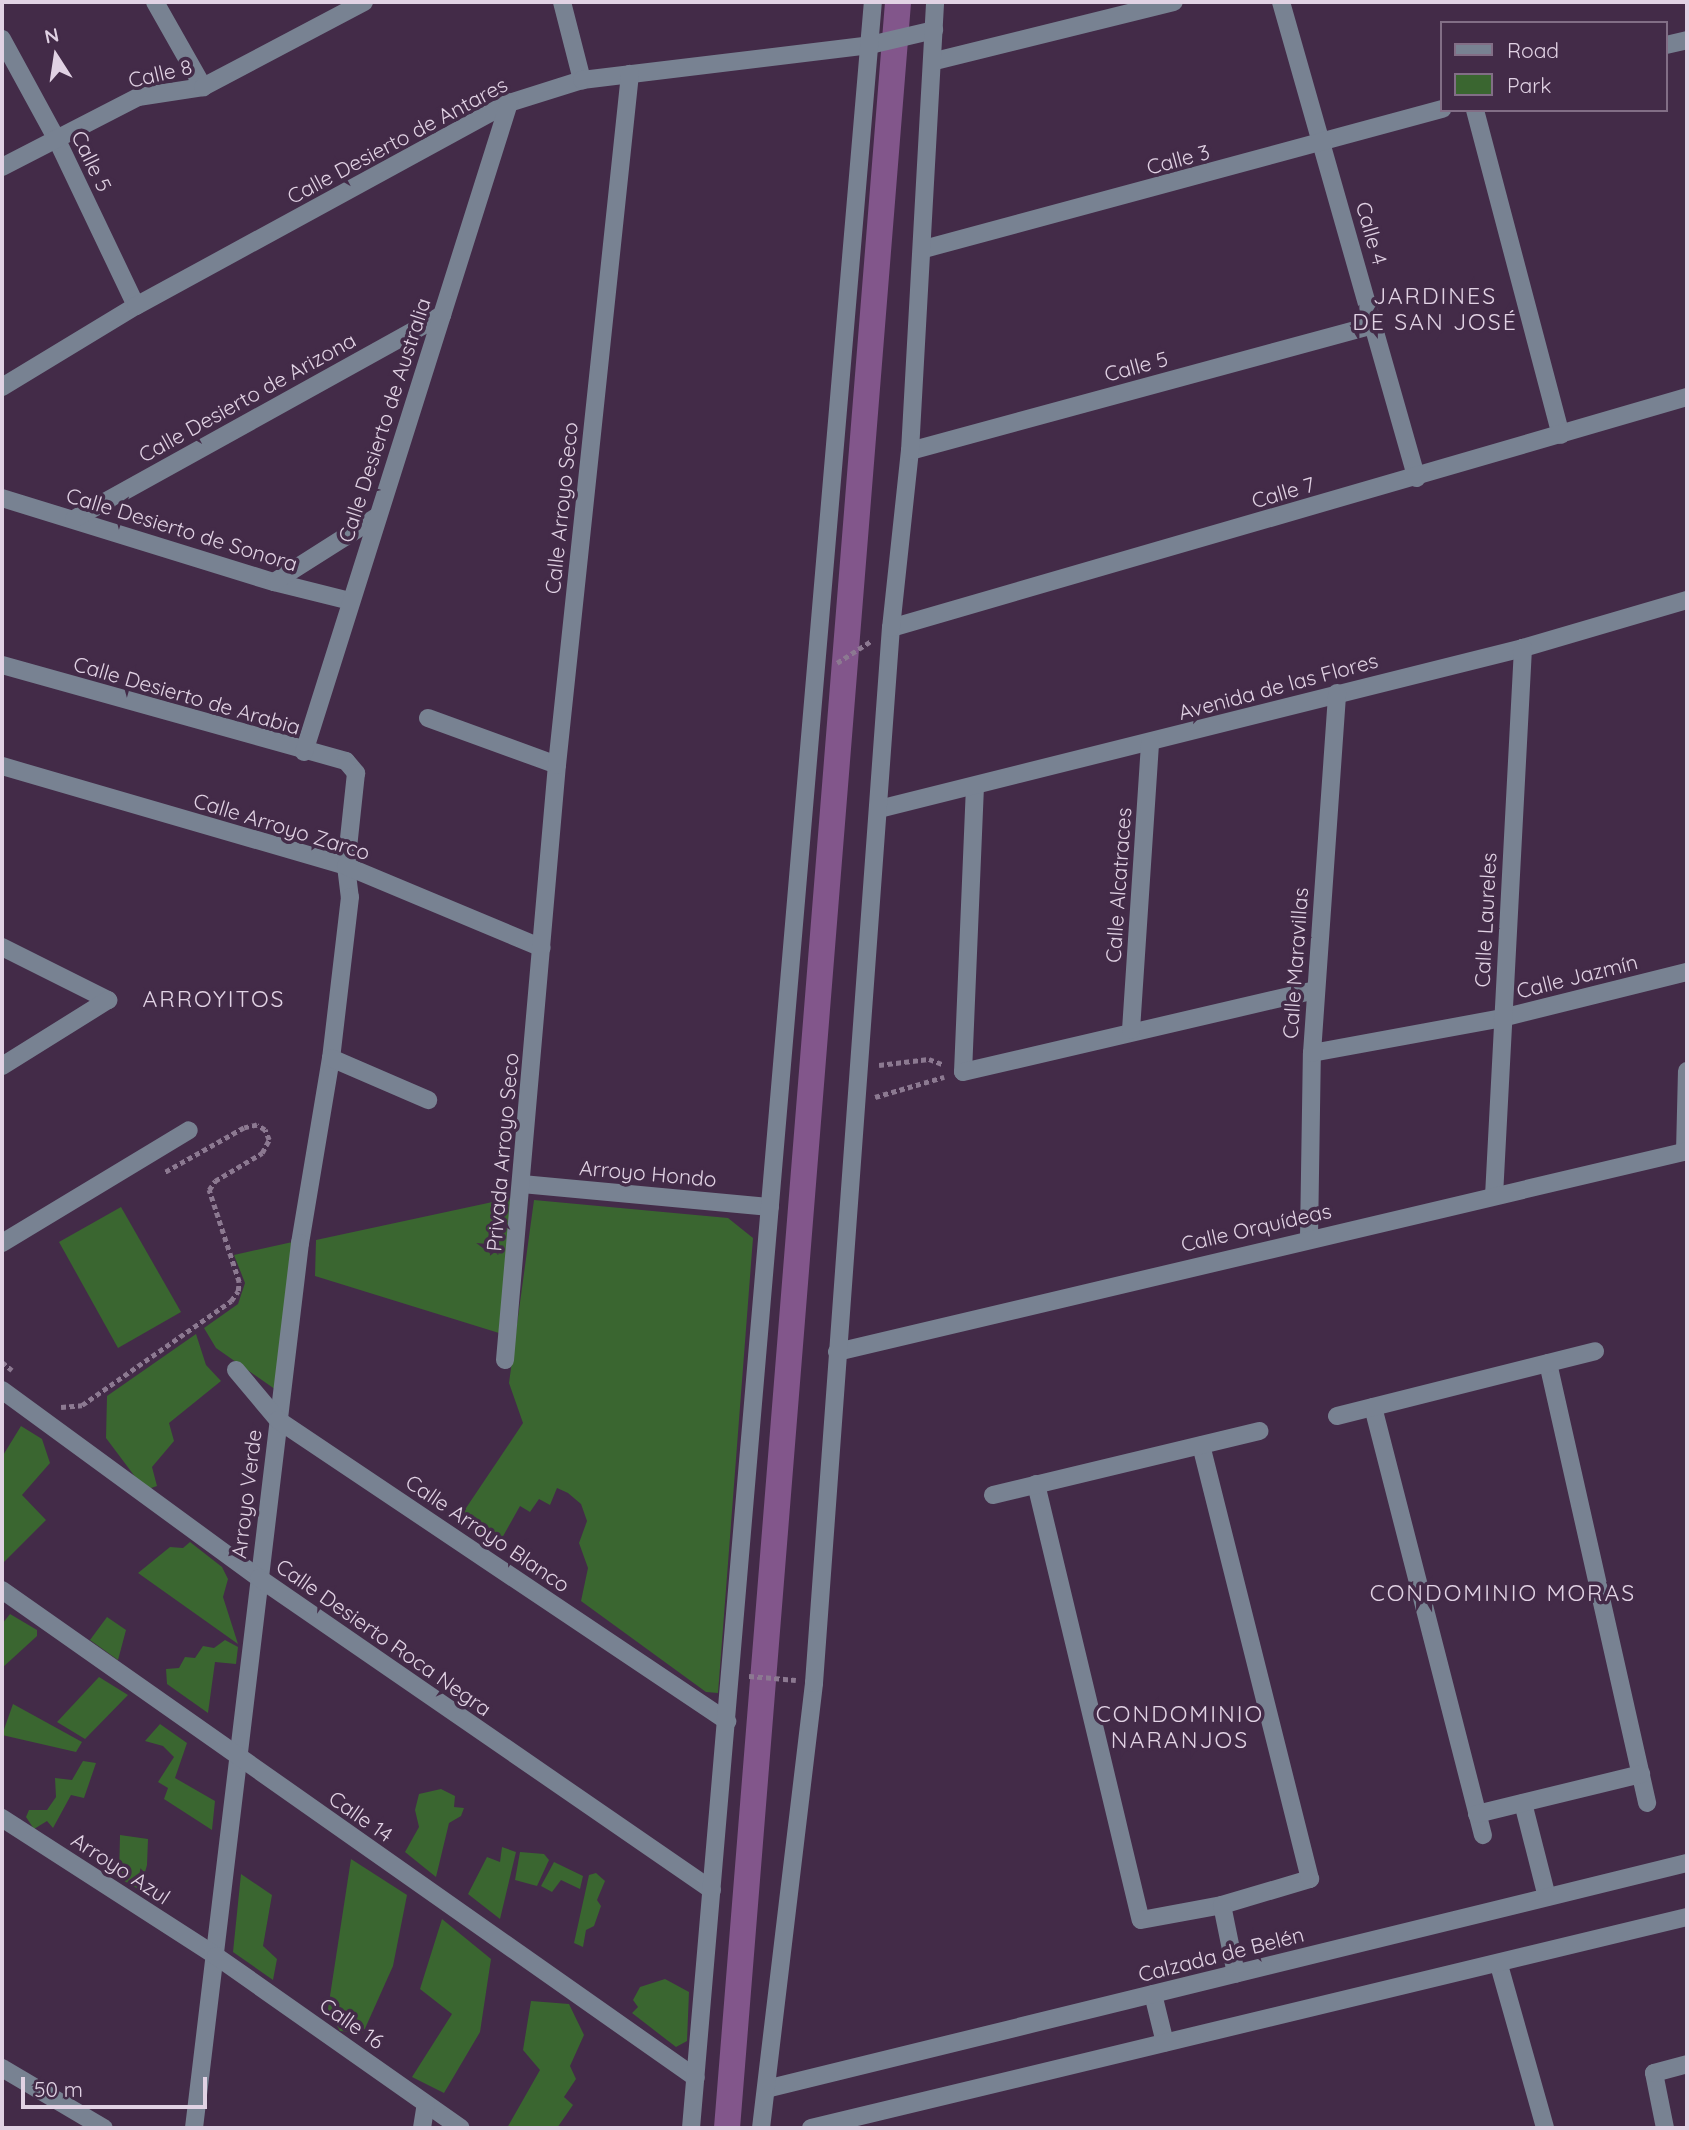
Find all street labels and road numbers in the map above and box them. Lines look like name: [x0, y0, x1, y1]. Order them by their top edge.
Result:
street label: Calle 8: [126, 53, 194, 93]
street label: Calle Desierto de Antares: [283, 71, 511, 209]
street label: Calle 5: [66, 126, 118, 196]
street label: Calle 3: [1144, 138, 1212, 180]
street label: Calle 4: [1351, 199, 1393, 267]
street label: Calle Desierto de Australia: [333, 295, 435, 545]
street label: Calle Desierto de Arizona: [134, 327, 360, 467]
street label: Calle 5: [1101, 345, 1171, 387]
street label: Calle Arroyo Seco: [539, 421, 583, 595]
street label: Calle 7: [1249, 471, 1317, 513]
street label: Calle Desierto de Sonora: [63, 482, 301, 576]
street label: Avenida de las Flores: [1175, 647, 1381, 725]
street label: Calle Desierto de Arabia: [71, 651, 303, 739]
street label: Calle Arroyo Zarco: [191, 787, 373, 865]
street label: Calle Alcatraces: [1100, 807, 1136, 963]
street label: Calle Laureles: [1469, 852, 1501, 988]
street label: Calle Maravillas: [1277, 886, 1313, 1040]
street label: Calle Jazmín: [1514, 949, 1640, 1003]
street label: Privada Arroyo Seco: [481, 1052, 523, 1252]
street label: Arroyo Hondo: [578, 1154, 718, 1192]
street label: Calle Orquídeas: [1178, 1197, 1334, 1257]
street label: Arroyo Verde: [226, 1428, 266, 1560]
street label: Calle Arroyo Blanco: [401, 1469, 575, 1597]
street label: Calle Desierto Roca Negra: [271, 1553, 497, 1721]
street label: Calle 14: [324, 1785, 398, 1847]
street label: Arroyo Azul: [67, 1827, 175, 1909]
street label: Calzada de Belén: [1136, 1921, 1306, 1987]
street label: Calle 16: [315, 1992, 389, 2054]

